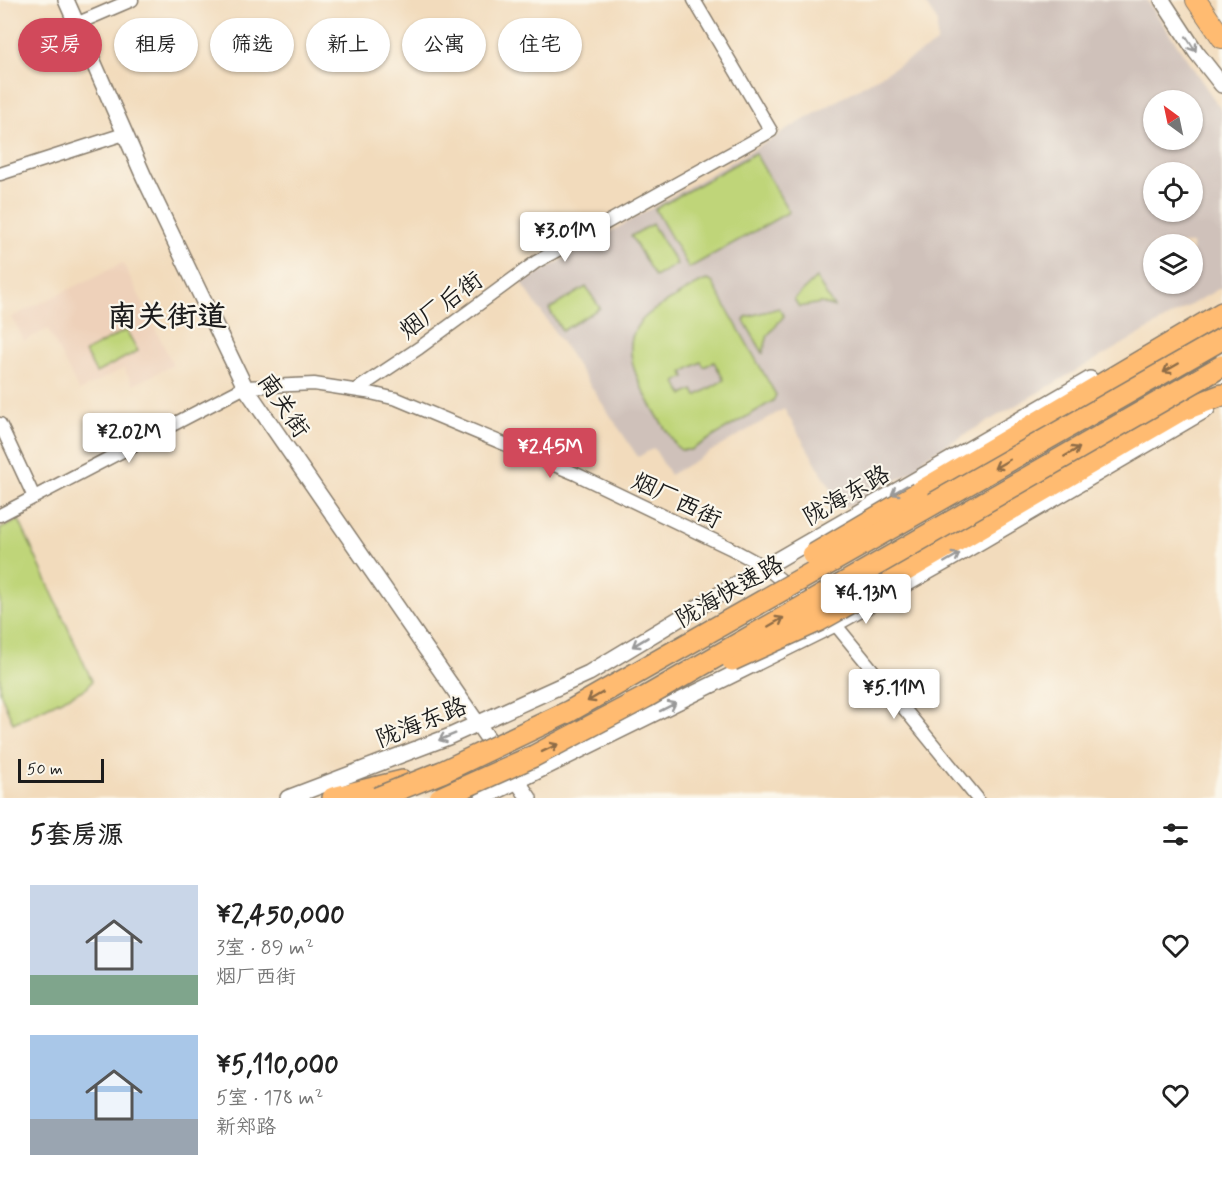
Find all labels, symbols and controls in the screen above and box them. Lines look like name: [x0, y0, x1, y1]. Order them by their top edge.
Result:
chip: 买房: [18, 18, 102, 72]
chip: 租房: [114, 18, 198, 72]
chip: 筛选: [210, 18, 294, 72]
chip: 新上: [306, 18, 390, 72]
chip: 公寓: [402, 18, 486, 72]
chip: 住宅: [498, 18, 582, 72]
one-way arrow: [1185, 35, 1197, 52]
north arrow: [1143, 90, 1203, 150]
map controls: [1143, 90, 1203, 294]
button: locate: [1143, 162, 1203, 222]
pin: ¥3.01M: [516, 212, 614, 263]
text: ¥3.01M: [534, 218, 596, 245]
button: layers: [1143, 234, 1203, 294]
street label: 烟厂后街: [394, 265, 490, 347]
district label: 南关街道: [107, 298, 227, 337]
one-way arrow: [1163, 362, 1180, 374]
street label: 南关街: [250, 367, 316, 444]
pin: ¥2.02M: [80, 413, 178, 464]
text: ¥2.02M: [97, 419, 161, 446]
pin: ¥2.45M: [501, 428, 599, 479]
text: ¥2.45M: [517, 434, 583, 461]
one-way arrow: [1063, 446, 1080, 458]
street label: 陇海东路: [797, 459, 896, 534]
one-way arrow: [993, 459, 1010, 471]
street label: 烟厂西街: [626, 466, 726, 536]
one-way arrow: [891, 484, 908, 496]
street label: 陇海快速路: [670, 549, 789, 636]
one-way arrow: [943, 552, 960, 564]
pin: ¥4.13M: [817, 574, 915, 625]
text: ¥4.13M: [835, 580, 897, 607]
one-way arrow: [767, 616, 784, 628]
one-way arrow: [632, 636, 649, 648]
pin: ¥5.11M: [845, 669, 943, 720]
text: ¥5.11M: [863, 675, 925, 702]
street label: 陇海东路: [371, 691, 472, 756]
one-way arrow: [587, 691, 604, 703]
one-way arrow: [658, 701, 676, 713]
one-way arrow: [438, 732, 456, 743]
one-way arrow: [541, 742, 559, 753]
scale bar: [18, 756, 104, 784]
text: 50 m: [27, 759, 63, 780]
icon: filters: [1159, 818, 1192, 851]
text: 5套房源: [30, 819, 124, 853]
text: ¥2,450,000: [216, 899, 345, 933]
icon: home: [78, 909, 150, 981]
icon: heart: [1159, 929, 1192, 962]
text: 3室 · 89 m²: [216, 935, 314, 962]
text: 烟厂西街: [216, 964, 296, 991]
text: ¥5,110,000: [216, 1049, 339, 1083]
icon: home: [78, 1059, 150, 1131]
icon: heart: [1159, 1079, 1192, 1112]
text: 5室 · 178 m²: [216, 1085, 323, 1112]
text: 新郑路: [216, 1114, 276, 1141]

